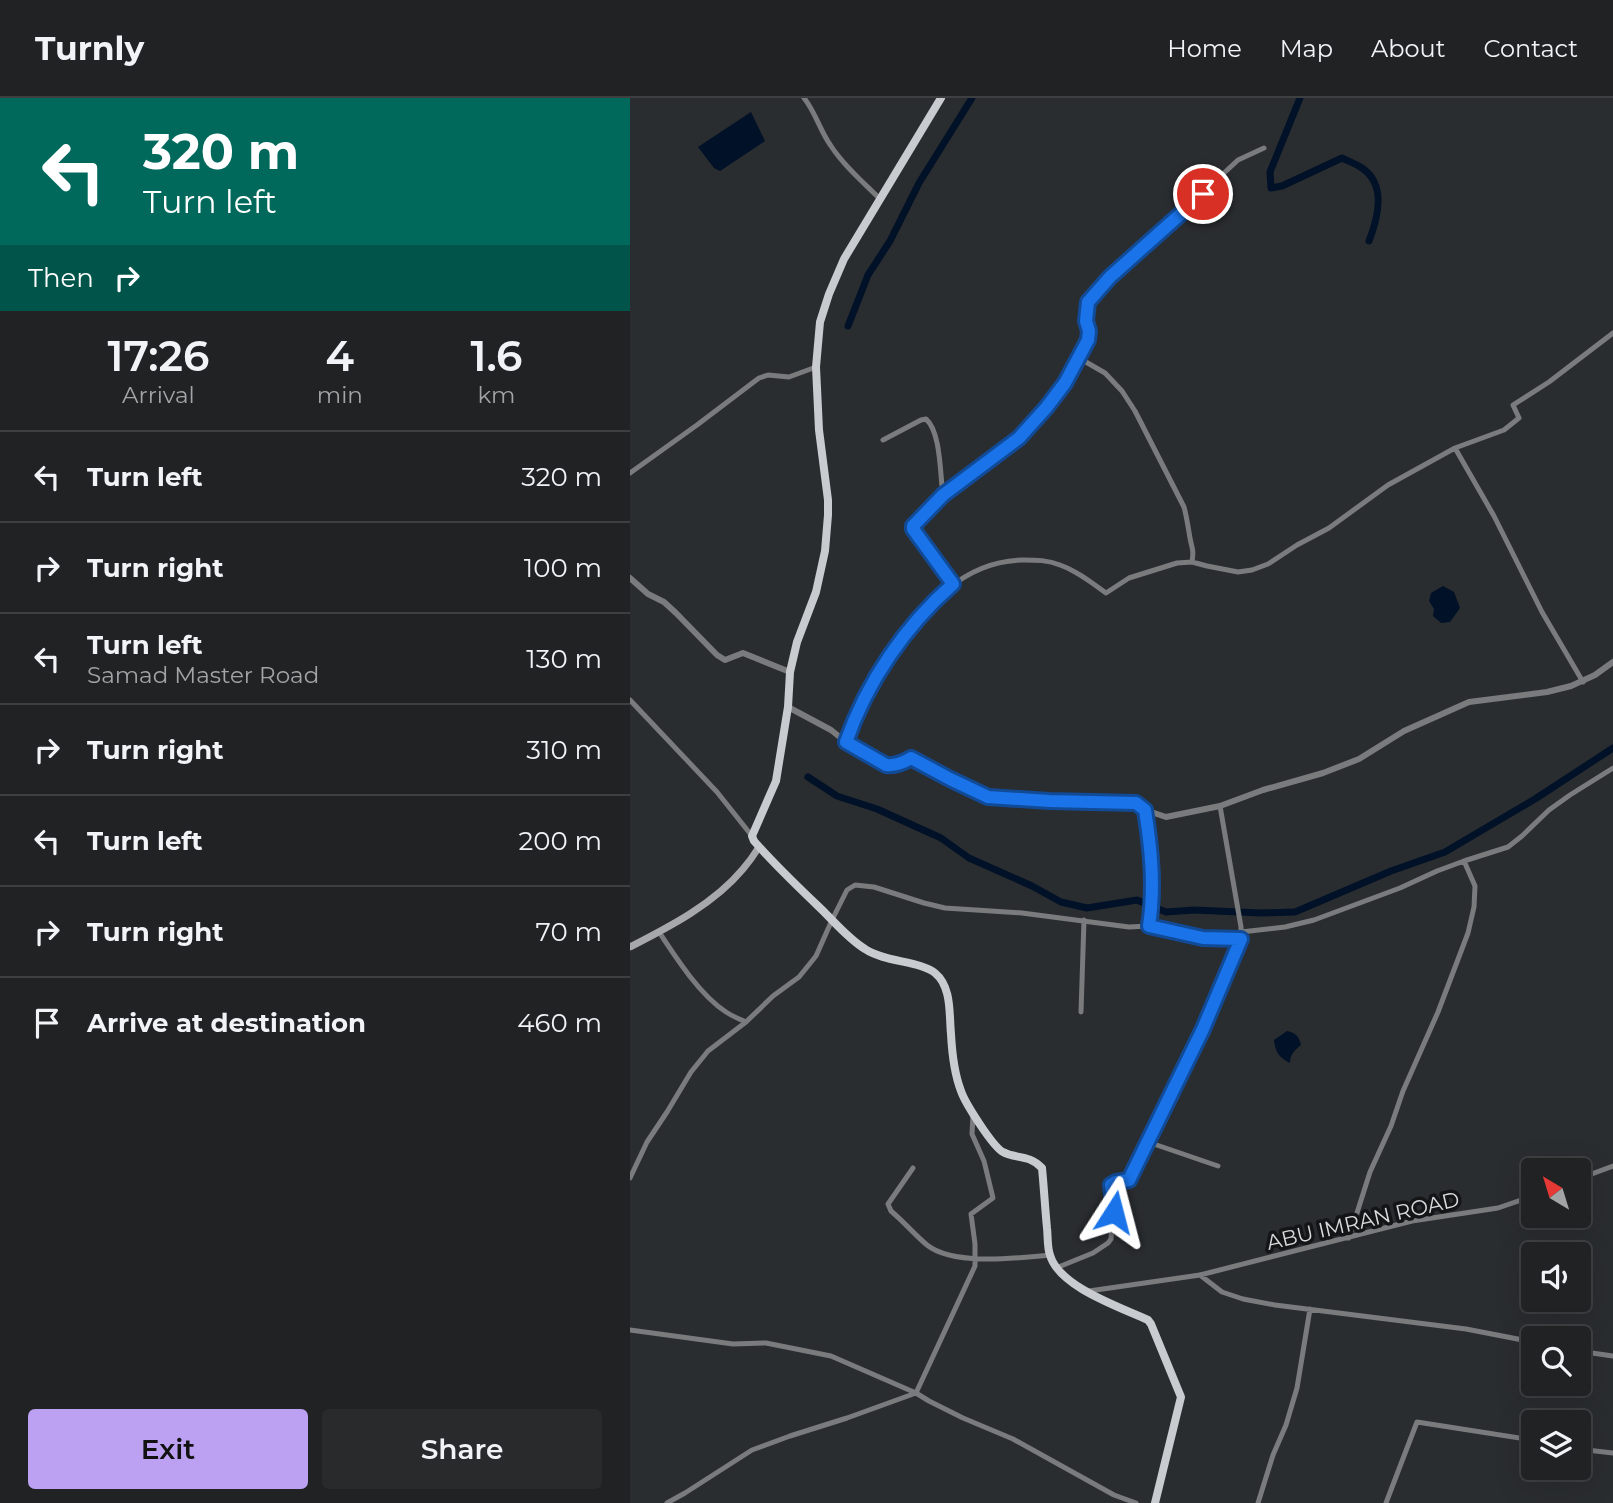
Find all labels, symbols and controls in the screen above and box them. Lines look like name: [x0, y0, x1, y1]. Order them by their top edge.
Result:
text: Turnly: [35, 28, 144, 68]
text: Home: [1167, 34, 1242, 63]
text: Map: [1280, 34, 1333, 63]
text: About: [1371, 34, 1445, 63]
text: Contact: [1483, 34, 1578, 63]
text: 320 m: [143, 122, 299, 181]
icon: left: [28, 126, 119, 217]
pin: [1173, 164, 1233, 224]
icon: arrive: [1184, 175, 1222, 213]
text: Turn left: [143, 182, 277, 221]
icon: right: [108, 259, 146, 297]
text: Then: [28, 262, 94, 294]
text: 17:26: [108, 330, 209, 382]
text: 4: [326, 330, 354, 382]
text: 1.6: [470, 330, 522, 382]
text: Arrival: [122, 381, 195, 409]
text: min: [317, 381, 363, 409]
text: km: [477, 381, 515, 409]
icon: left: [28, 458, 66, 496]
text: Turn left: [87, 461, 203, 493]
text: 320 m: [521, 461, 602, 493]
icon: right: [28, 549, 66, 587]
text: Turn right: [87, 552, 223, 584]
text: 100 m: [524, 552, 602, 584]
text: Turn left: [87, 629, 203, 661]
icon: left: [28, 640, 66, 678]
text: 130 m: [526, 643, 602, 675]
text: Samad Master Road: [87, 661, 319, 689]
icon: right: [28, 731, 66, 769]
text: Turn right: [87, 734, 223, 766]
text: 310 m: [526, 734, 602, 766]
icon: left: [28, 822, 66, 860]
text: Turn left: [87, 825, 203, 857]
text: 200 m: [518, 825, 602, 857]
icon: right: [28, 913, 66, 951]
text: Turn right: [87, 916, 223, 948]
text: 70 m: [536, 916, 602, 948]
icon: arrive: [28, 1004, 66, 1042]
text: Arrive at destination: [87, 1007, 366, 1039]
text: 460 m: [517, 1007, 602, 1039]
north arrow: [1521, 1158, 1591, 1228]
map controls: [1521, 1158, 1591, 1480]
position arrow: [1077, 1175, 1151, 1249]
street label: ABU IMRAN ROAD: [1264, 1186, 1462, 1255]
button: sound: [1521, 1242, 1591, 1312]
button: search: [1521, 1326, 1591, 1396]
button: Exit: [28, 1409, 308, 1489]
button: Share: [322, 1409, 602, 1489]
button: layers: [1521, 1410, 1591, 1480]

